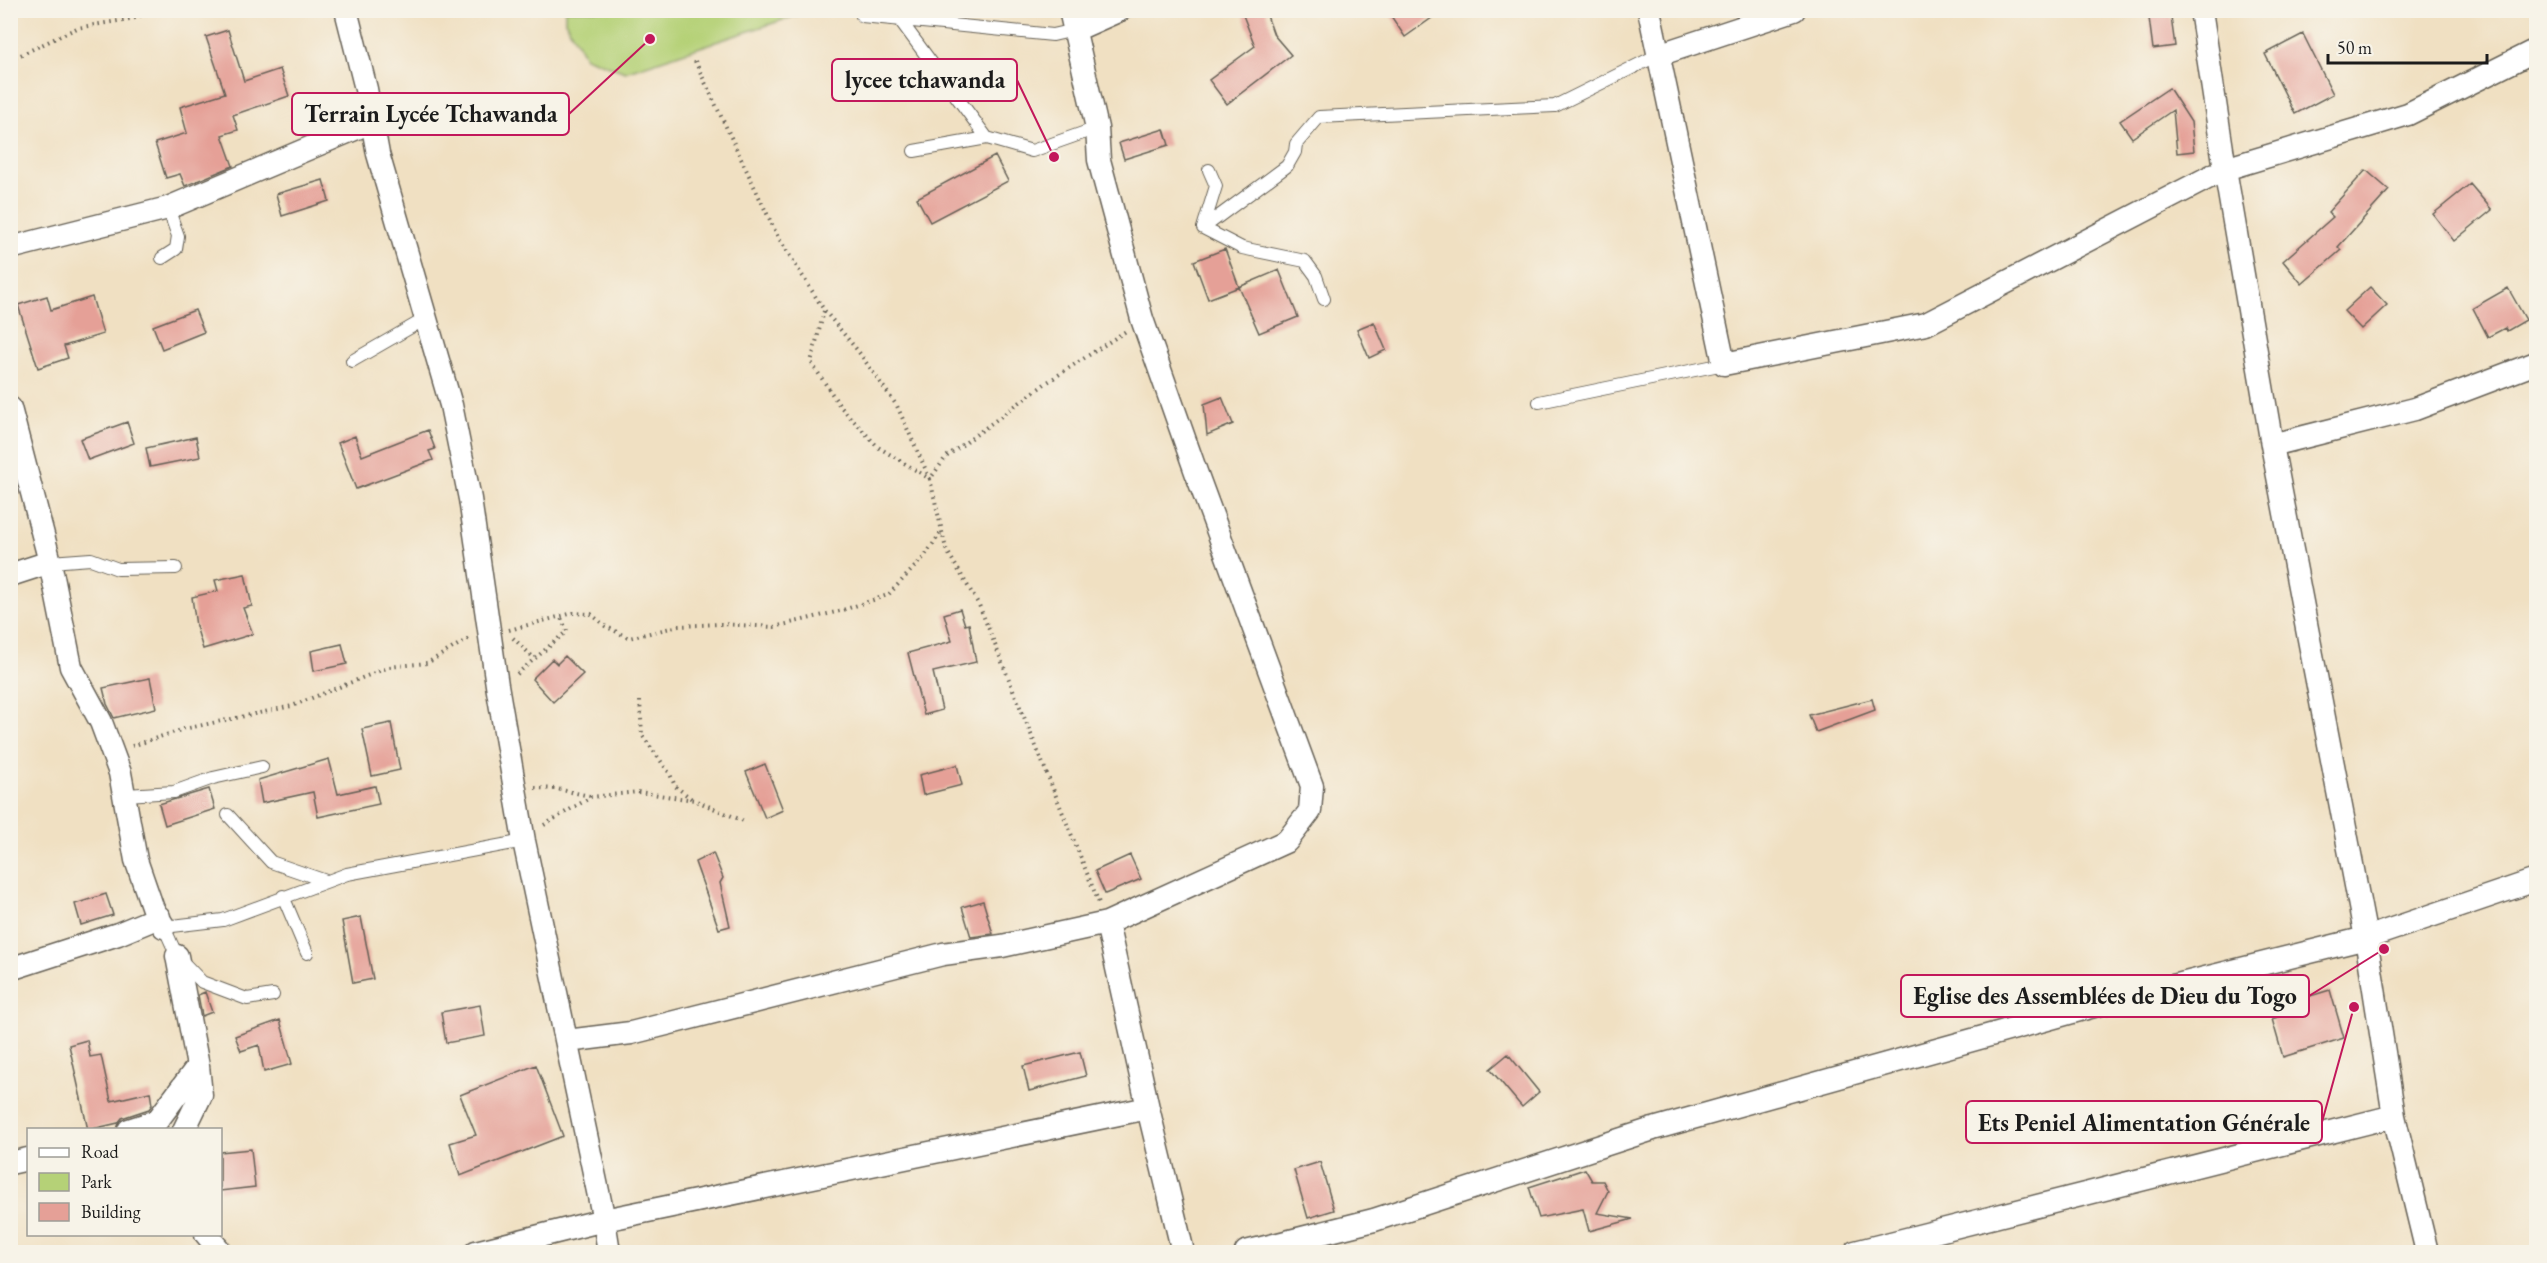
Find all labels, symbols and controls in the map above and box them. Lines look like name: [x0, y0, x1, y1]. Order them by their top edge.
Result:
scale bar: [2328, 27, 2487, 65]
text: 50 m: [2337, 36, 2372, 59]
callout: lycee tchawanda: [832, 59, 1017, 101]
text: lycee tchawanda: [845, 64, 1006, 96]
callout: Terrain Lycée Tchawanda: [292, 93, 569, 135]
text: Terrain Lycée Tchawanda: [304, 98, 558, 130]
callout: Eglise des Assemblées de Dieu du Togo: [1901, 975, 2309, 1017]
text: Eglise des Assemblées de Dieu du Togo: [1913, 980, 2297, 1012]
callout: Ets Peniel Alimentation Générale: [1966, 1101, 2322, 1143]
text: Ets Peniel Alimentation Générale: [1978, 1107, 2310, 1138]
legend: [27, 1128, 222, 1236]
text: Road: [81, 1140, 120, 1163]
text: Park: [81, 1170, 112, 1193]
text: Building: [81, 1200, 141, 1223]

